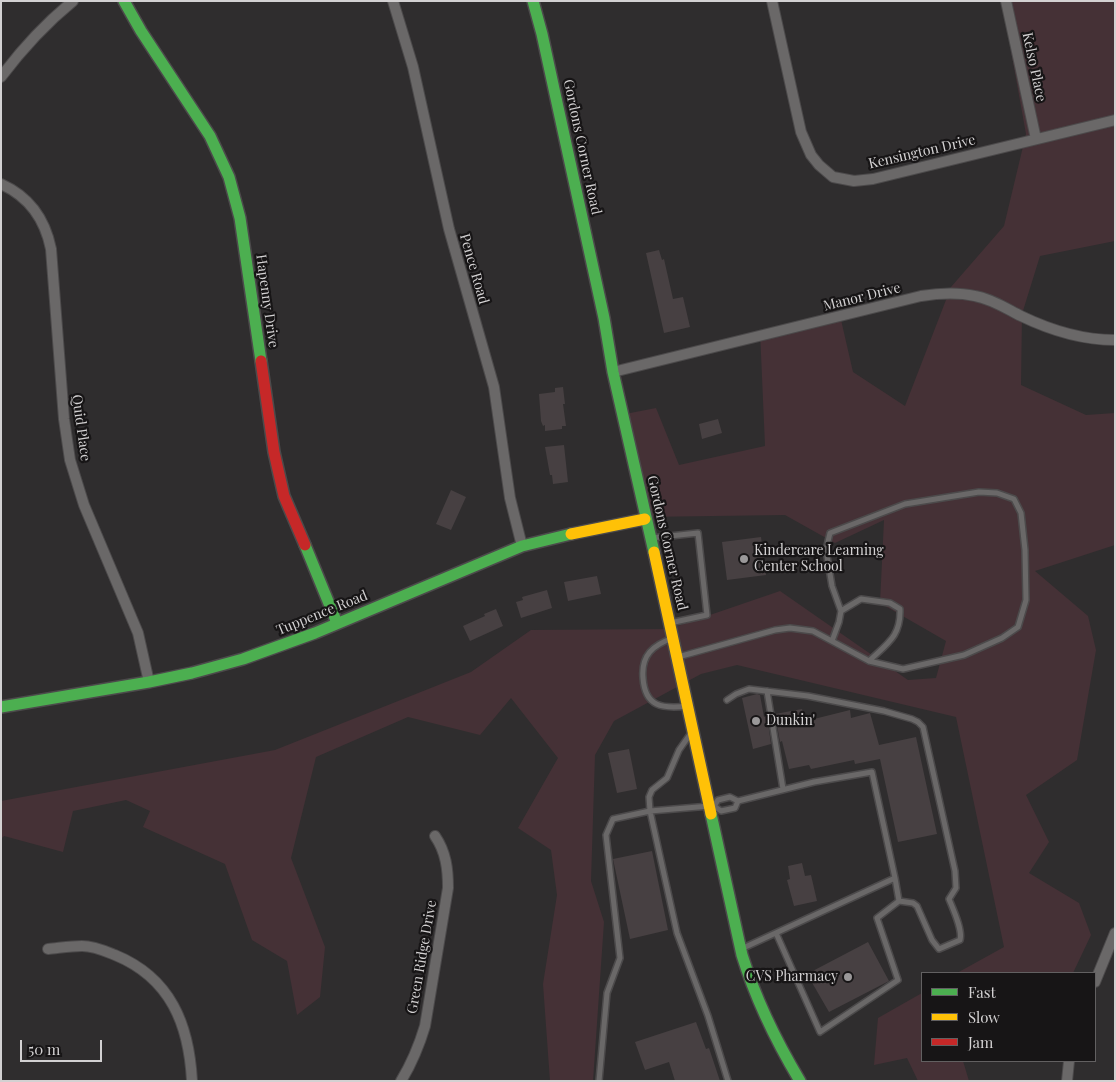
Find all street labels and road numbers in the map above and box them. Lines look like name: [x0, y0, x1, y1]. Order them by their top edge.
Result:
street label: Kelso Place: [1018, 31, 1050, 103]
street label: Gordons Corner Road: [559, 78, 605, 216]
street label: Kensington Drive: [867, 132, 977, 172]
street label: Pence Road: [456, 232, 492, 306]
street label: Hapenny Drive: [252, 253, 282, 349]
street label: Manor Drive: [822, 279, 902, 315]
street label: Quid Place: [68, 394, 94, 462]
street label: Gordons Corner Road: [643, 474, 691, 612]
street label: Tuppence Road: [274, 587, 370, 639]
street label: Green Ridge Drive: [404, 899, 440, 1015]

